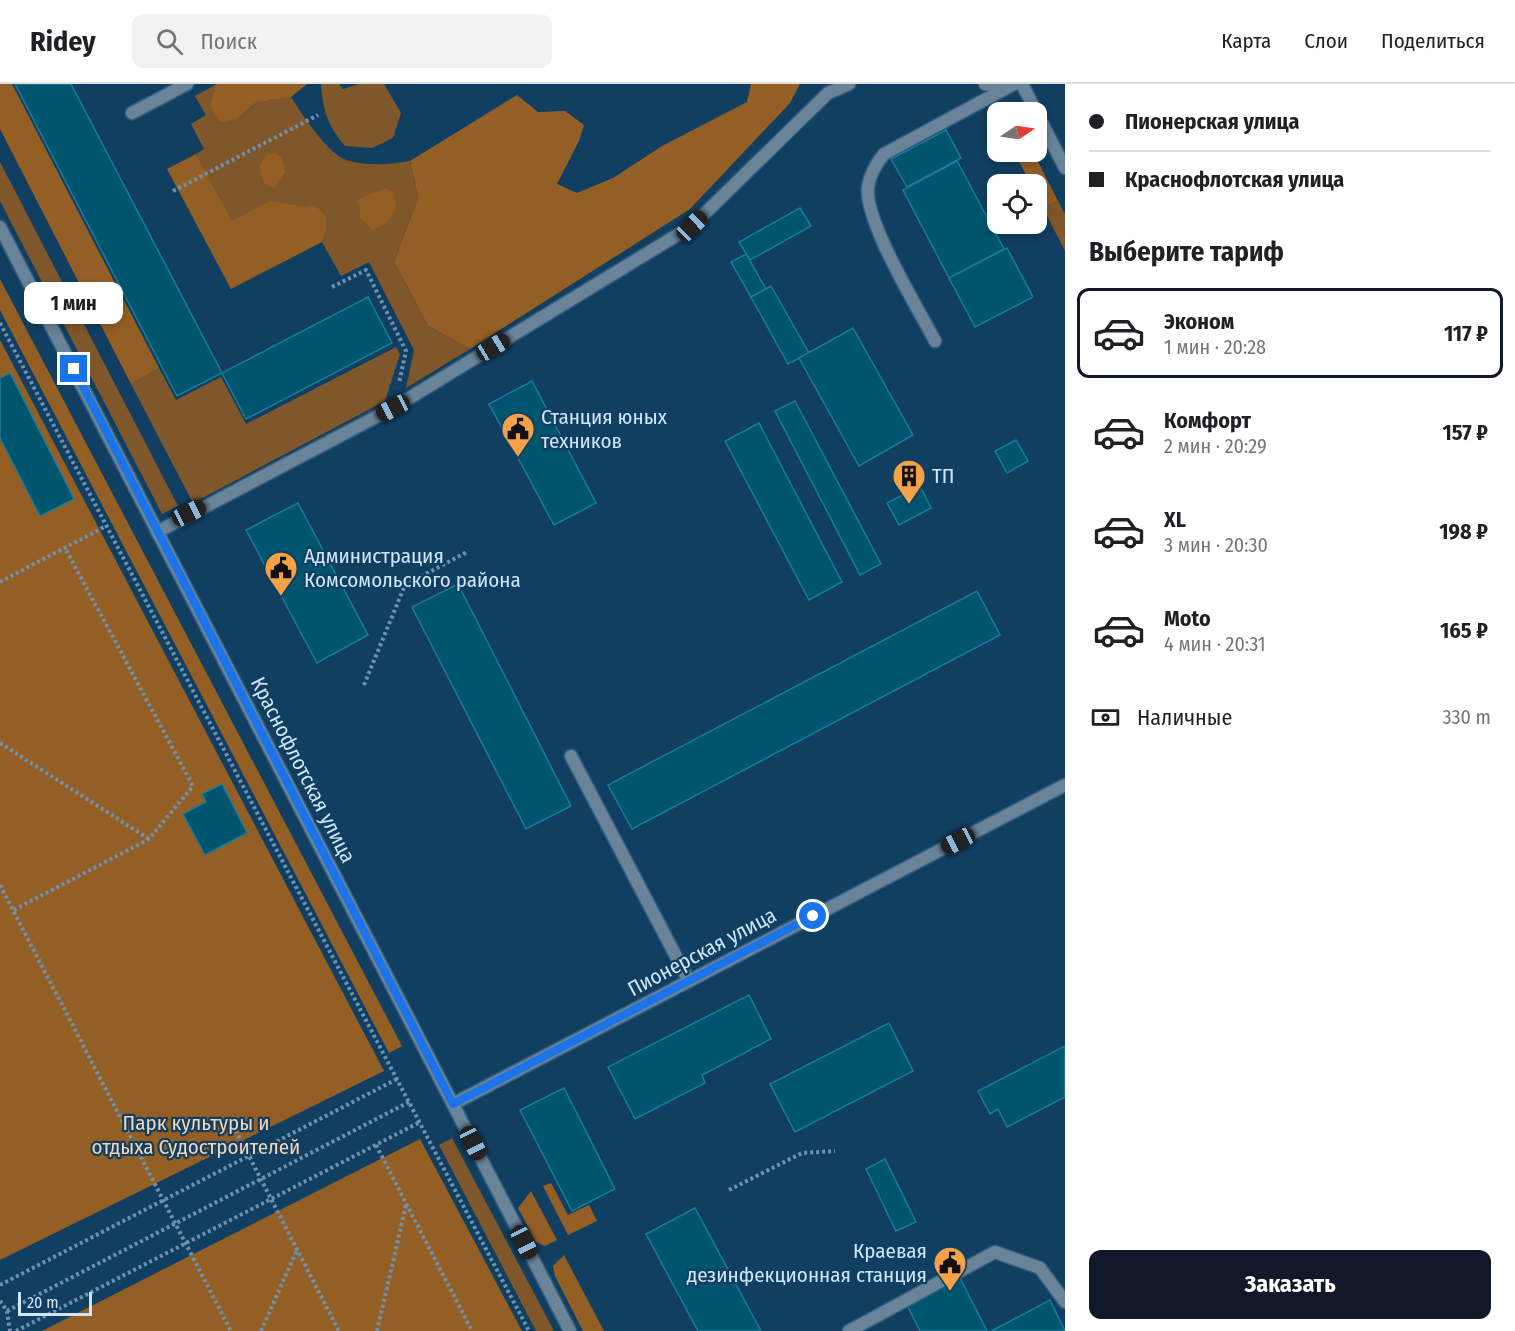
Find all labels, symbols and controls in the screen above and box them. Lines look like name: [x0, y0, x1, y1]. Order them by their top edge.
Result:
search box: [132, 14, 552, 68]
text: Ridey: [30, 25, 96, 58]
icon: search: [153, 25, 186, 58]
text: Поиск: [201, 28, 257, 55]
text: Карта: [1221, 28, 1271, 54]
text: Слои: [1304, 28, 1348, 54]
text: Поделиться: [1381, 28, 1485, 54]
north arrow: [987, 102, 1047, 162]
map controls: [987, 102, 1047, 234]
text: Пионерская улица: [1125, 108, 1299, 135]
text: Краснофлотская улица: [1125, 166, 1344, 193]
button: locate: [987, 174, 1047, 234]
car: [673, 207, 711, 245]
text: Выберите тариф: [1089, 236, 1284, 268]
callout: 1 мин: [25, 282, 124, 324]
text: 1 мин: [50, 291, 97, 315]
icon: car: [1092, 306, 1146, 360]
text: Эконом: [1164, 308, 1234, 335]
text: 117 ₽: [1444, 320, 1488, 347]
car: [473, 330, 513, 364]
text: 1 мин · 20:28: [1164, 335, 1266, 359]
route end: [60, 355, 87, 382]
car: [373, 392, 413, 424]
place label: Станция юных техников: [541, 404, 668, 454]
icon: car: [1092, 405, 1146, 459]
text: Комфорт: [1164, 407, 1251, 434]
public building icon: Станция юных техников: [500, 411, 536, 458]
text: 157 ₽: [1443, 419, 1488, 446]
text: 2 мин · 20:29: [1164, 434, 1267, 458]
building icon: ТП: [891, 458, 927, 505]
place label: ТП: [932, 463, 954, 489]
car: [169, 497, 209, 529]
icon: car: [1092, 504, 1146, 558]
text: XL: [1164, 506, 1186, 533]
text: 198 ₽: [1439, 518, 1488, 545]
text: 3 мин · 20:30: [1164, 533, 1268, 557]
place label: Администрация Комсомольского района: [304, 543, 521, 593]
public building icon: Администрация Комсомольского района: [263, 550, 299, 597]
icon: car: [1092, 603, 1146, 657]
text: Moto: [1164, 605, 1211, 632]
text: 165 ₽: [1440, 617, 1488, 644]
text: 4 мин · 20:31: [1164, 632, 1266, 656]
street label: Краснофлотская улица: [245, 673, 361, 867]
icon: cash: [1089, 701, 1122, 734]
text: Наличные: [1137, 704, 1232, 731]
text: 330 m: [1442, 705, 1491, 729]
car: [938, 825, 978, 857]
street label: Пионерская улица: [623, 902, 781, 1002]
route start: [799, 902, 826, 929]
park label: Парк культуры и отдыха Судостроителей: [92, 1110, 300, 1160]
car: [457, 1123, 489, 1163]
car: [508, 1222, 540, 1262]
place label: Краевая дезинфекционная станция: [687, 1238, 927, 1288]
public building icon: Краевая дезинфекционная станция: [932, 1245, 968, 1292]
button: Заказать: [1089, 1250, 1491, 1319]
scale bar: [18, 1289, 92, 1316]
text: 20 m: [27, 1293, 58, 1312]

